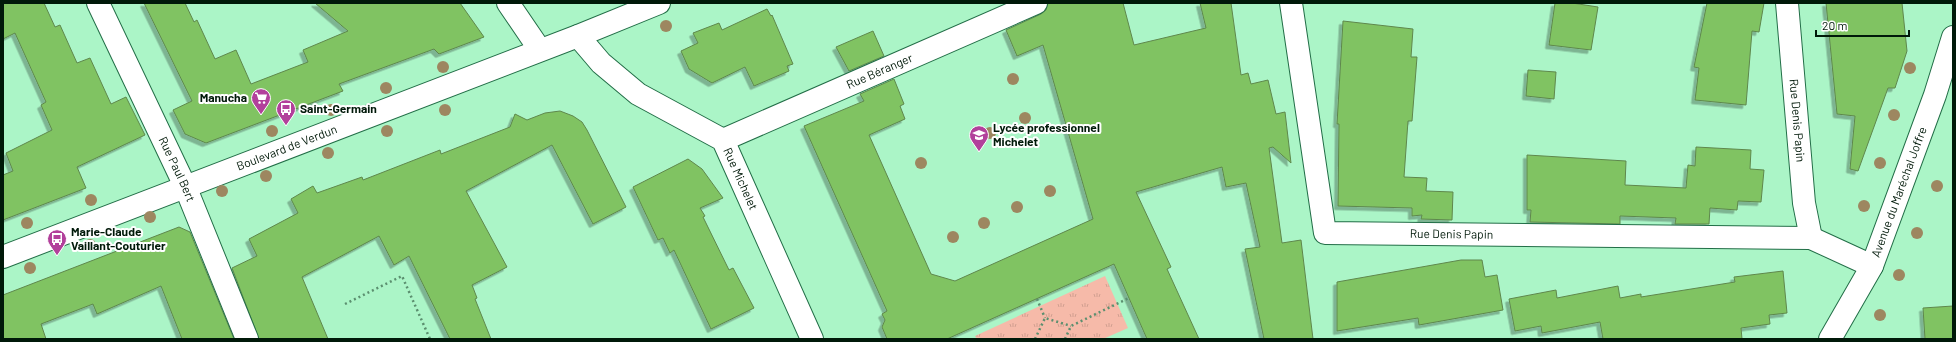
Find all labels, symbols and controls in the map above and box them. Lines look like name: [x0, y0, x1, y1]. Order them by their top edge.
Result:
scale bar: [1816, 12, 1909, 38]
text: 20 m: [1822, 18, 1848, 32]
street label: Rue Béranger: [844, 50, 915, 91]
street label: Rue Denis Papin: [1787, 78, 1809, 163]
supermarket icon: Manucha: [250, 87, 272, 115]
place label: Manucha: [200, 90, 247, 104]
bus stop icon: Saint-Germain: [275, 98, 297, 126]
place label: Saint-Germain: [300, 101, 377, 115]
place label: Lycée professionnel Michelet: [993, 120, 1100, 148]
street label: Boulevard de Verdun: [234, 121, 339, 173]
school or university icon: Lycée professionnel Michelet: [968, 124, 990, 152]
street label: Avenue du Maréchal Joffre: [1868, 124, 1929, 259]
street label: Rue Paul Bert: [156, 134, 199, 204]
street label: Rue Michelet: [721, 145, 761, 212]
place label: Marie-Claude Vaillant-Couturier: [71, 224, 166, 252]
street label: Rue Denis Papin: [1410, 226, 1493, 241]
bus stop icon: Marie-Claude Vaillant-Couturier: [46, 228, 68, 256]

